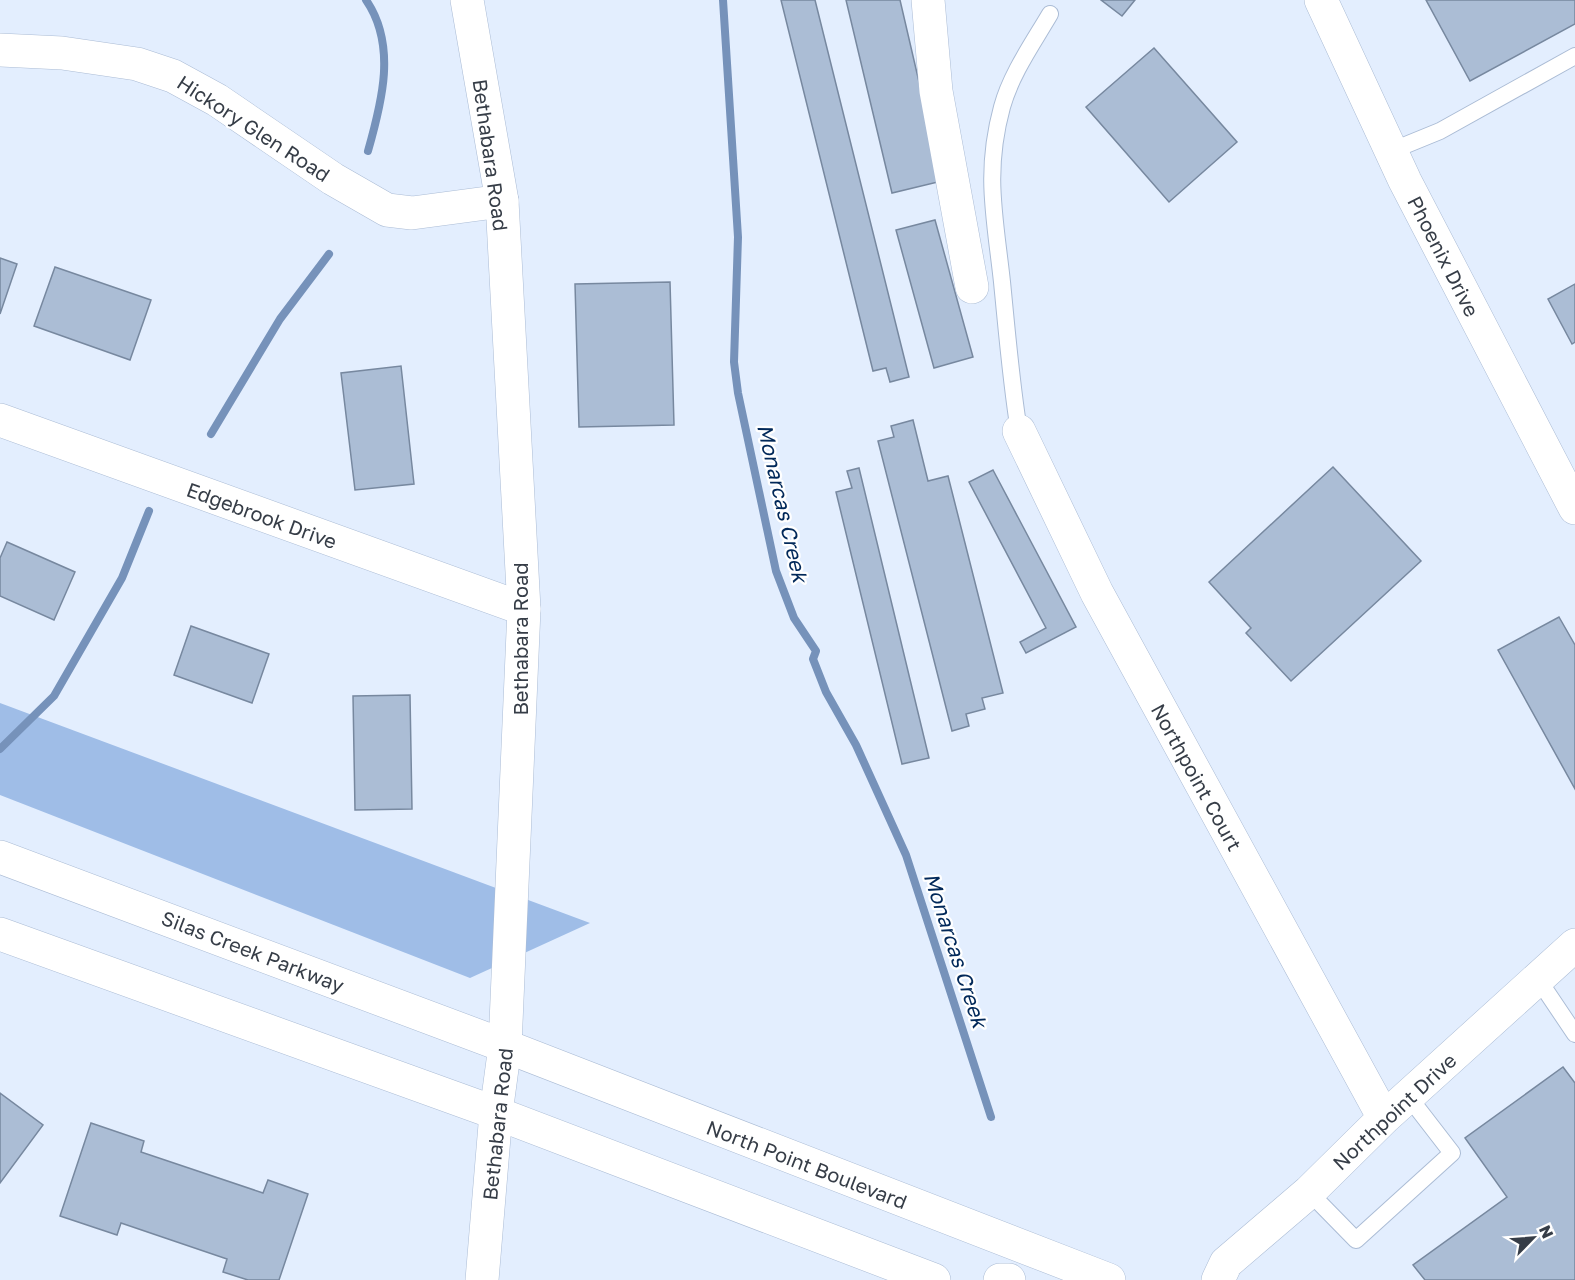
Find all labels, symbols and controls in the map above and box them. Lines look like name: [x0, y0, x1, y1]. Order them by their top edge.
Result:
street label: Hickory Glen Road: [173, 70, 335, 186]
street label: Bethabara Road: [468, 78, 514, 232]
street label: Phoenix Drive: [1403, 192, 1485, 320]
water label: Monarcas Creek: [752, 421, 814, 587]
street label: Edgebrook Drive: [184, 477, 340, 553]
street label: Bethabara Road: [508, 562, 532, 716]
street label: Northpoint Court: [1147, 699, 1247, 855]
water label: Monarcas Creek: [919, 869, 994, 1033]
street label: Silas Creek Parkway: [158, 905, 348, 997]
street label: Bethabara Road: [477, 1047, 517, 1201]
street label: Northpoint Drive: [1327, 1048, 1461, 1174]
street label: North Point Boulevard: [703, 1115, 911, 1213]
north arrow: [1503, 1208, 1563, 1268]
text: N: [1535, 1222, 1558, 1241]

